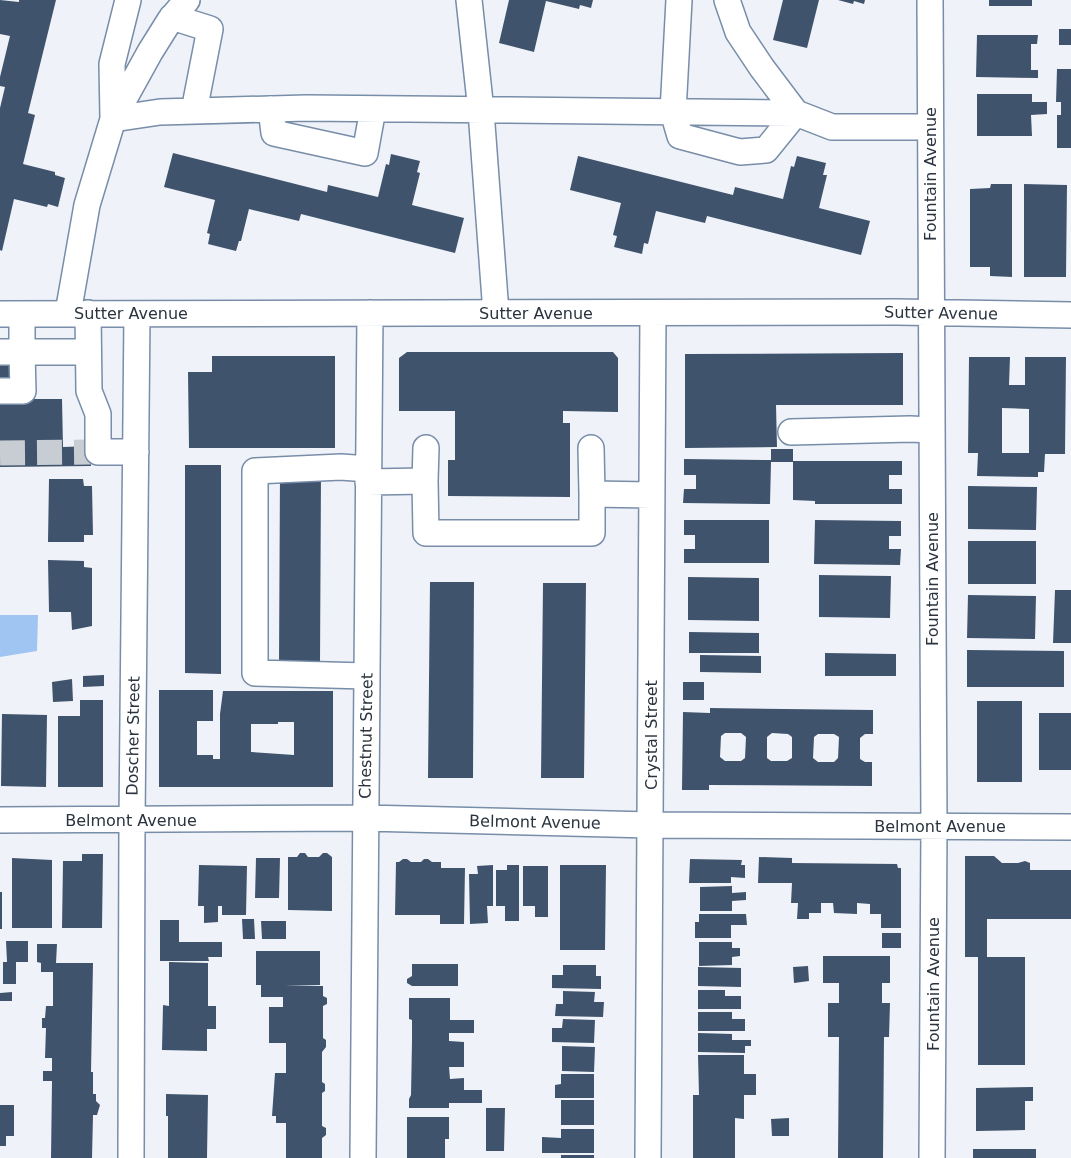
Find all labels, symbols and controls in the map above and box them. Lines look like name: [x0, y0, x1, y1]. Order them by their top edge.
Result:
street label: Fountain Avenue: [921, 107, 940, 241]
street label: Sutter Avenue: [884, 303, 998, 323]
street label: Sutter Avenue: [74, 304, 188, 323]
street label: Sutter Avenue: [479, 304, 593, 323]
street label: Fountain Avenue: [923, 512, 942, 646]
street label: Chestnut Street: [355, 673, 377, 799]
street label: Doscher Street: [122, 676, 144, 796]
street label: Crystal Street: [642, 680, 661, 790]
street label: Belmont Avenue: [65, 811, 197, 830]
street label: Belmont Avenue: [469, 811, 601, 833]
street label: Belmont Avenue: [874, 817, 1006, 836]
street label: Fountain Avenue: [924, 917, 943, 1051]

